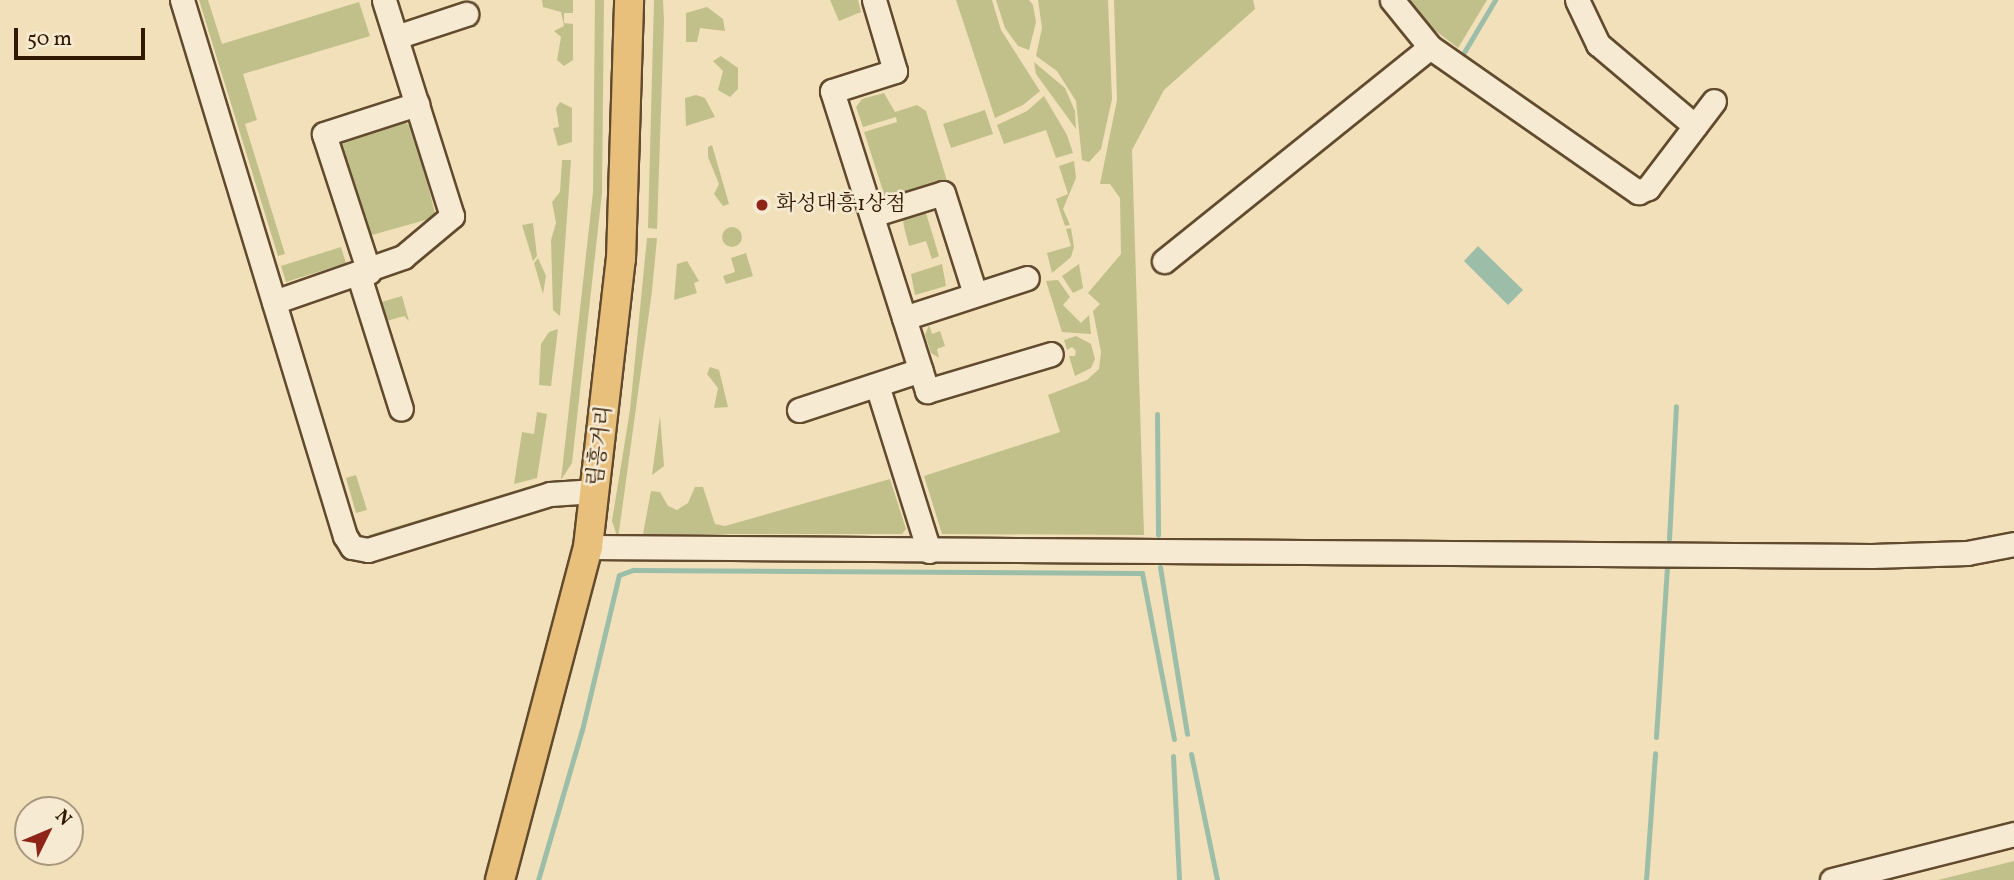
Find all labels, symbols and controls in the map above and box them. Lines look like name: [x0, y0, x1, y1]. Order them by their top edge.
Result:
scale bar: [18, 14, 149, 58]
text: 50 m: [27, 25, 72, 54]
place label: 화성대흥1상점: [776, 192, 906, 218]
marker: 화성대흥1상점: [754, 197, 770, 213]
street label: 림흥거리: [584, 404, 618, 488]
north arrow: [14, 796, 84, 866]
text: N: [49, 804, 77, 832]

